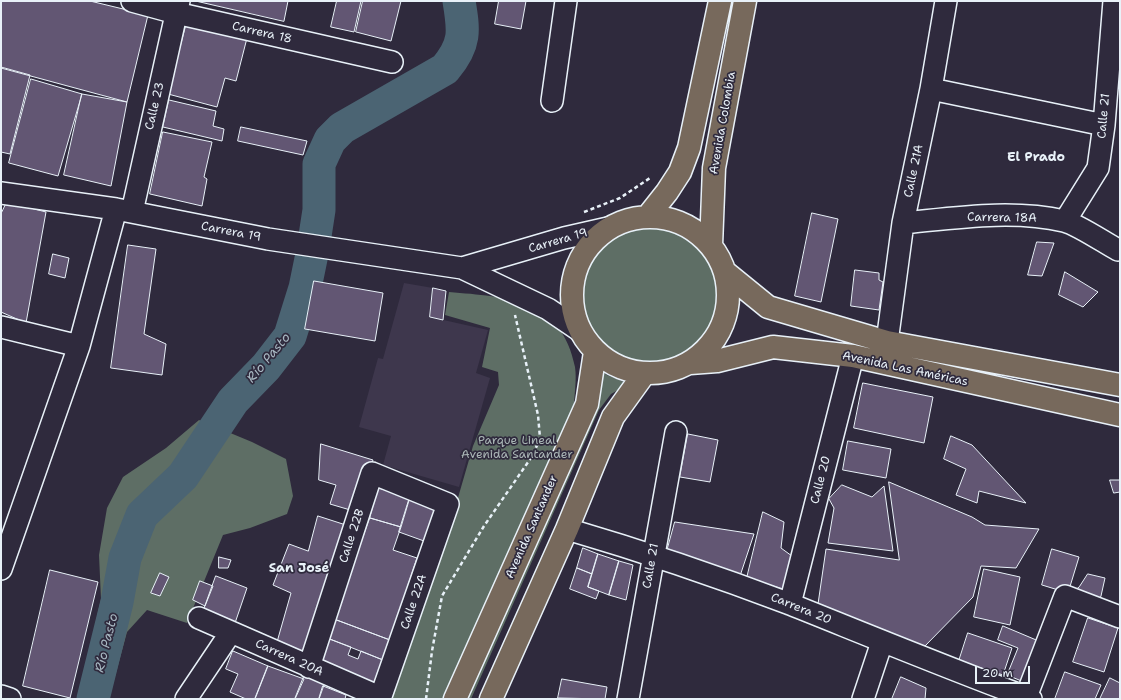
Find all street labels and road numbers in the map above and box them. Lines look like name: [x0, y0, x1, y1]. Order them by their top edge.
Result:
street label: Carrera 18: [231, 19, 293, 47]
street label: Avenida Colombia: [707, 71, 739, 175]
street label: Calle 23: [142, 81, 168, 131]
street label: Calle 21: [1095, 93, 1113, 139]
street label: Calle 21A: [901, 143, 927, 199]
street label: Carrera 18A: [967, 210, 1037, 226]
street label: Carrera 19: [200, 219, 262, 245]
street label: Carrera 19: [527, 226, 589, 256]
street label: Avenida Las Américas: [841, 349, 969, 389]
street label: Calle 20: [808, 454, 834, 506]
street label: Avenida Santander: [503, 473, 561, 581]
street label: Calle 22B: [337, 507, 367, 565]
street label: Calle 21: [640, 542, 662, 590]
street label: Calle 22A: [398, 573, 430, 631]
street label: Carrera 20: [769, 590, 833, 628]
street label: Carrera 20A: [253, 637, 325, 679]

